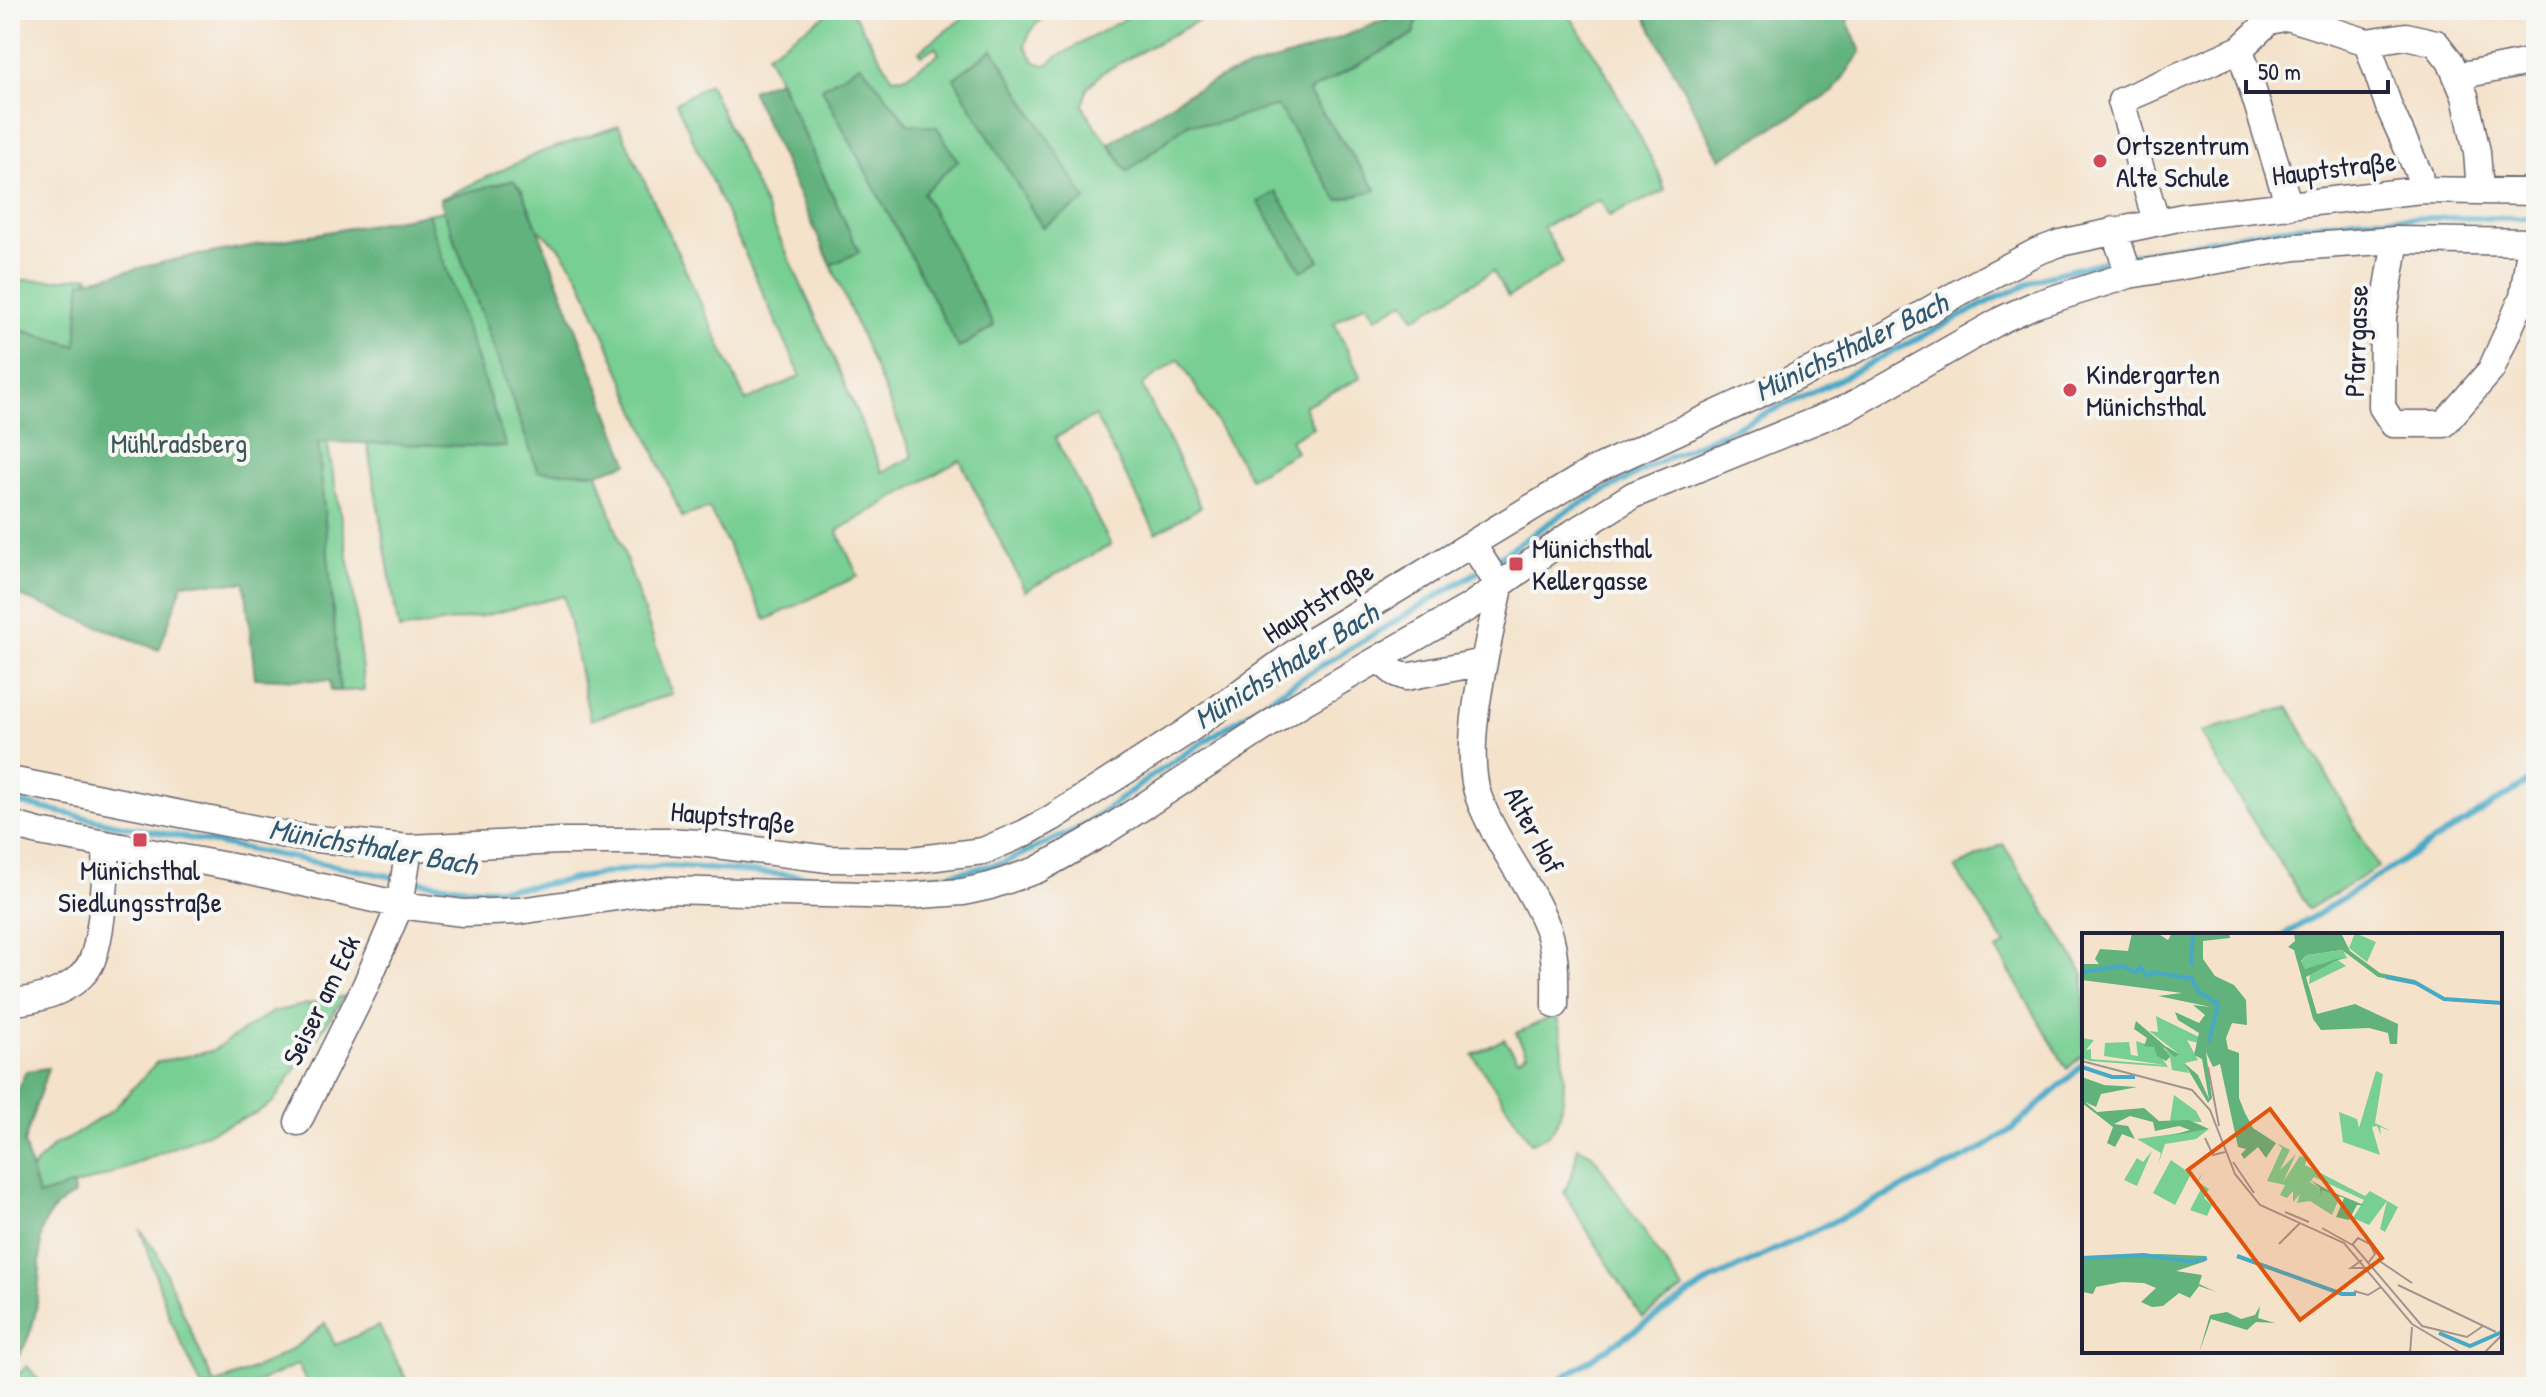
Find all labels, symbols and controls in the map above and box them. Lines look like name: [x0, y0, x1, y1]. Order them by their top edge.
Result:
scale bar: [2246, 44, 2388, 94]
text: 50 m: [2258, 55, 2301, 87]
place label: Ortszentrum Alte Schule: [2116, 126, 2249, 196]
street label: Hauptstraße: [2270, 142, 2398, 194]
marker: Ortszentrum Alte Schule: [2091, 152, 2109, 170]
water label: Münichsthaler Bach: [1747, 281, 1956, 410]
street label: Pfarrgasse: [2335, 284, 2377, 398]
place label: Kindergarten Münichsthal: [2086, 355, 2220, 425]
marker: Kindergarten Münichsthal: [2061, 381, 2079, 399]
park label: Mühlradsberg: [111, 424, 247, 462]
place label: Münichsthal Kellergasse: [1532, 529, 1653, 599]
street label: Hauptstraße: [1255, 552, 1381, 652]
marker: Münichsthal Kellergasse: [1507, 555, 1525, 573]
water label: Münichsthaler Bach: [1186, 591, 1387, 738]
street label: Alter Hof: [1495, 780, 1573, 880]
street label: Hauptstraße: [669, 792, 797, 842]
water label: Münichsthaler Bach: [266, 808, 482, 884]
marker: Münichsthal Siedlungsstraße: [131, 831, 149, 849]
place label: Münichsthal Siedlungsstraße: [58, 851, 222, 921]
street label: Seiser am Eck: [273, 928, 369, 1072]
inset map: [2082, 933, 2502, 1353]

